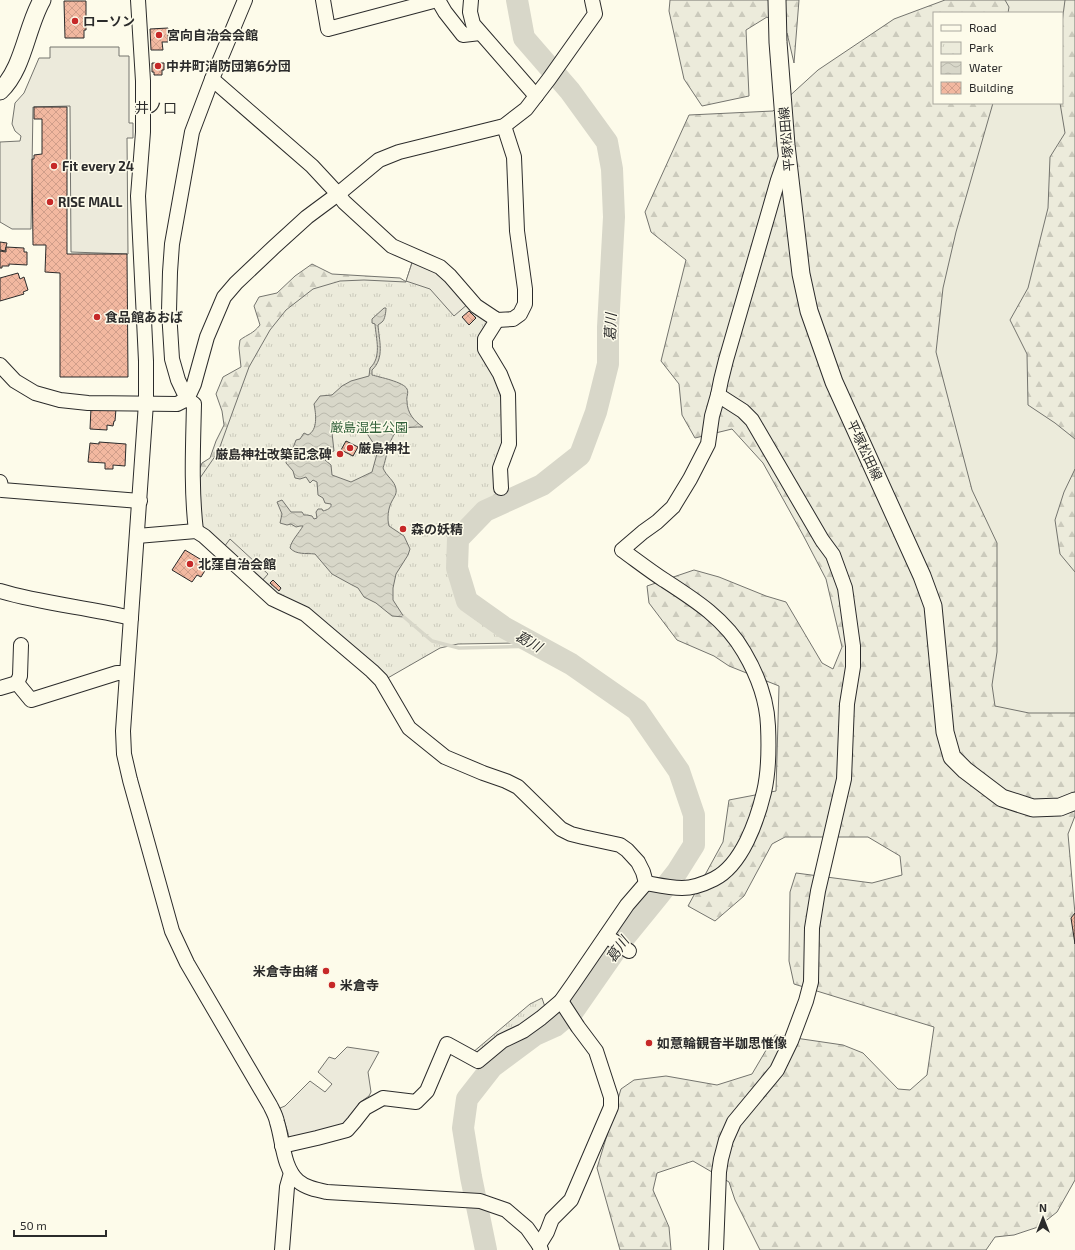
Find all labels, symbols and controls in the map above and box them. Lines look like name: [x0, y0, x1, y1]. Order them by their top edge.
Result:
legend: [933, 12, 1063, 104]
place label: ローソン: [83, 13, 135, 29]
marker: ローソン: [70, 16, 80, 26]
text: Road: [969, 20, 997, 34]
place label: 宮向自治会会館: [167, 27, 258, 43]
marker: 宮向自治会会館: [154, 30, 164, 40]
text: Park: [969, 40, 994, 54]
place label: 中井町消防団第6分団: [166, 58, 291, 74]
text: Water: [969, 60, 1003, 74]
marker: 中井町消防団第6分団: [153, 61, 163, 71]
text: Building: [969, 80, 1014, 94]
district label: 井ノ口: [135, 99, 177, 116]
street label: 平塚松田線: [775, 106, 797, 172]
place label: Fit every 24: [62, 158, 134, 174]
marker: Fit every 24: [49, 161, 59, 171]
place label: RISE MALL: [58, 194, 122, 210]
marker: RISE MALL: [45, 197, 55, 207]
place label: 食品館あおば: [105, 309, 183, 325]
water label: 葛川: [601, 311, 619, 341]
marker: 食品館あおば: [92, 312, 102, 322]
street label: 平塚松田線: [844, 417, 886, 483]
park label: 厳島湿生公園: [330, 419, 408, 435]
place label: 厳島神社: [358, 440, 410, 456]
marker: 厳島神社: [345, 443, 355, 453]
place label: 厳島神社改築記念碑: [215, 446, 332, 462]
marker: 厳島神社改築記念碑: [335, 449, 345, 459]
place label: 森の妖精: [411, 521, 463, 537]
marker: 森の妖精: [398, 524, 408, 534]
place label: 北窪自治会館: [198, 556, 276, 572]
marker: 北窪自治会館: [185, 559, 195, 569]
water label: 葛川: [513, 627, 547, 656]
water label: 葛川: [602, 931, 633, 965]
place label: 米倉寺由緒: [253, 963, 318, 979]
marker: 米倉寺由緒: [321, 966, 331, 976]
place label: 米倉寺: [340, 977, 379, 993]
marker: 米倉寺: [327, 980, 337, 990]
place label: 如意輪観音半跏思惟像: [657, 1035, 787, 1051]
marker: 如意輪観音半跏思惟像: [644, 1038, 654, 1048]
north arrow: [1023, 1198, 1063, 1238]
text: N: [1039, 1201, 1047, 1214]
scale bar: [14, 1212, 106, 1238]
text: 50 m: [20, 1218, 47, 1232]

